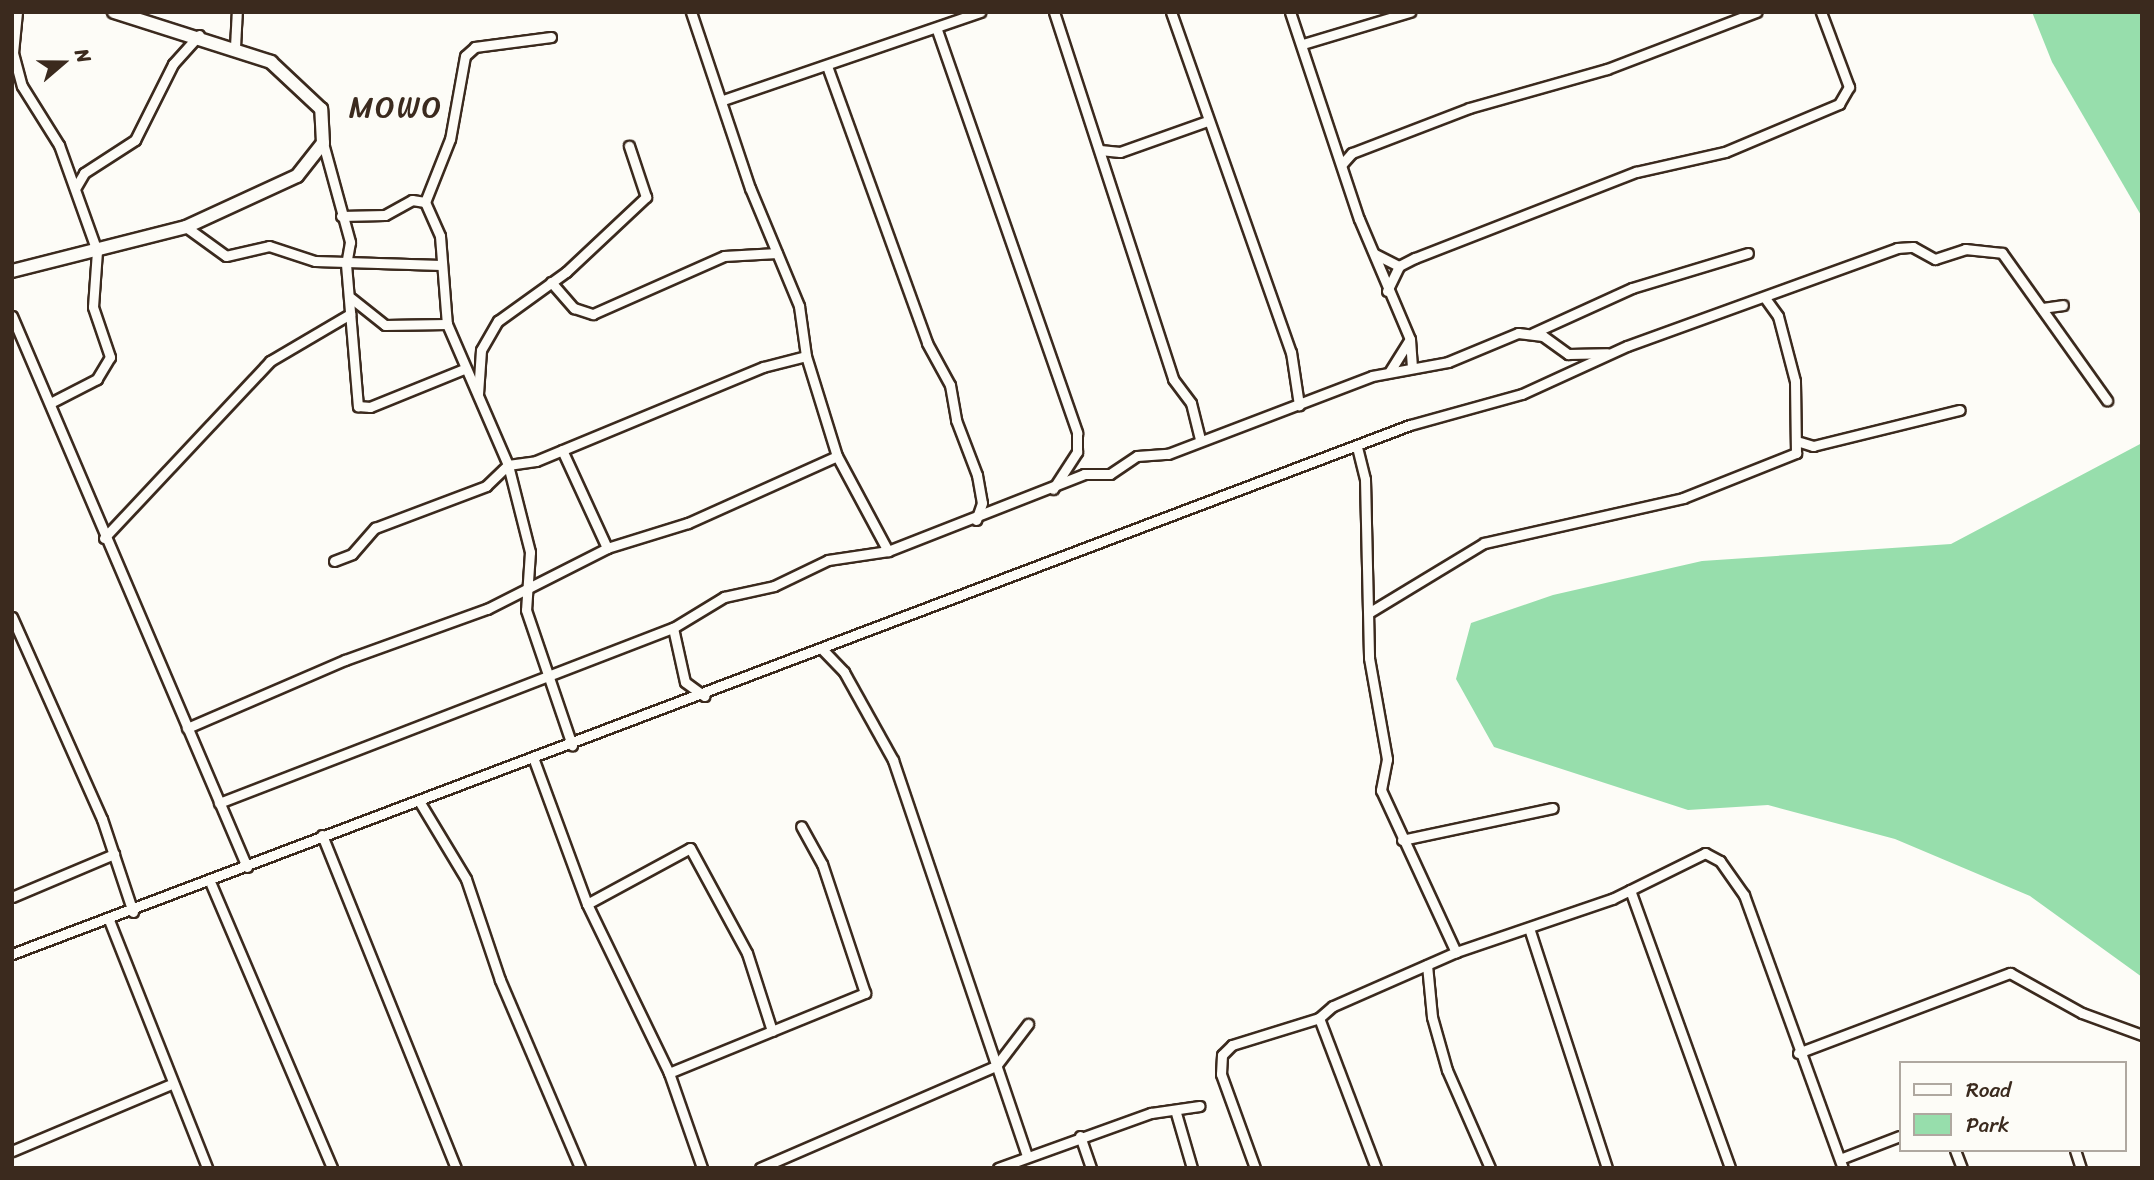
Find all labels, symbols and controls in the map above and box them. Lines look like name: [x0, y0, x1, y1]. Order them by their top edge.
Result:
north arrow: [28, 28, 98, 98]
text: N: [65, 44, 101, 67]
district label: MOWO: [349, 89, 443, 125]
legend: [1898, 1061, 2126, 1152]
text: Road: [1966, 1071, 2011, 1109]
text: Park: [1966, 1106, 2009, 1144]

